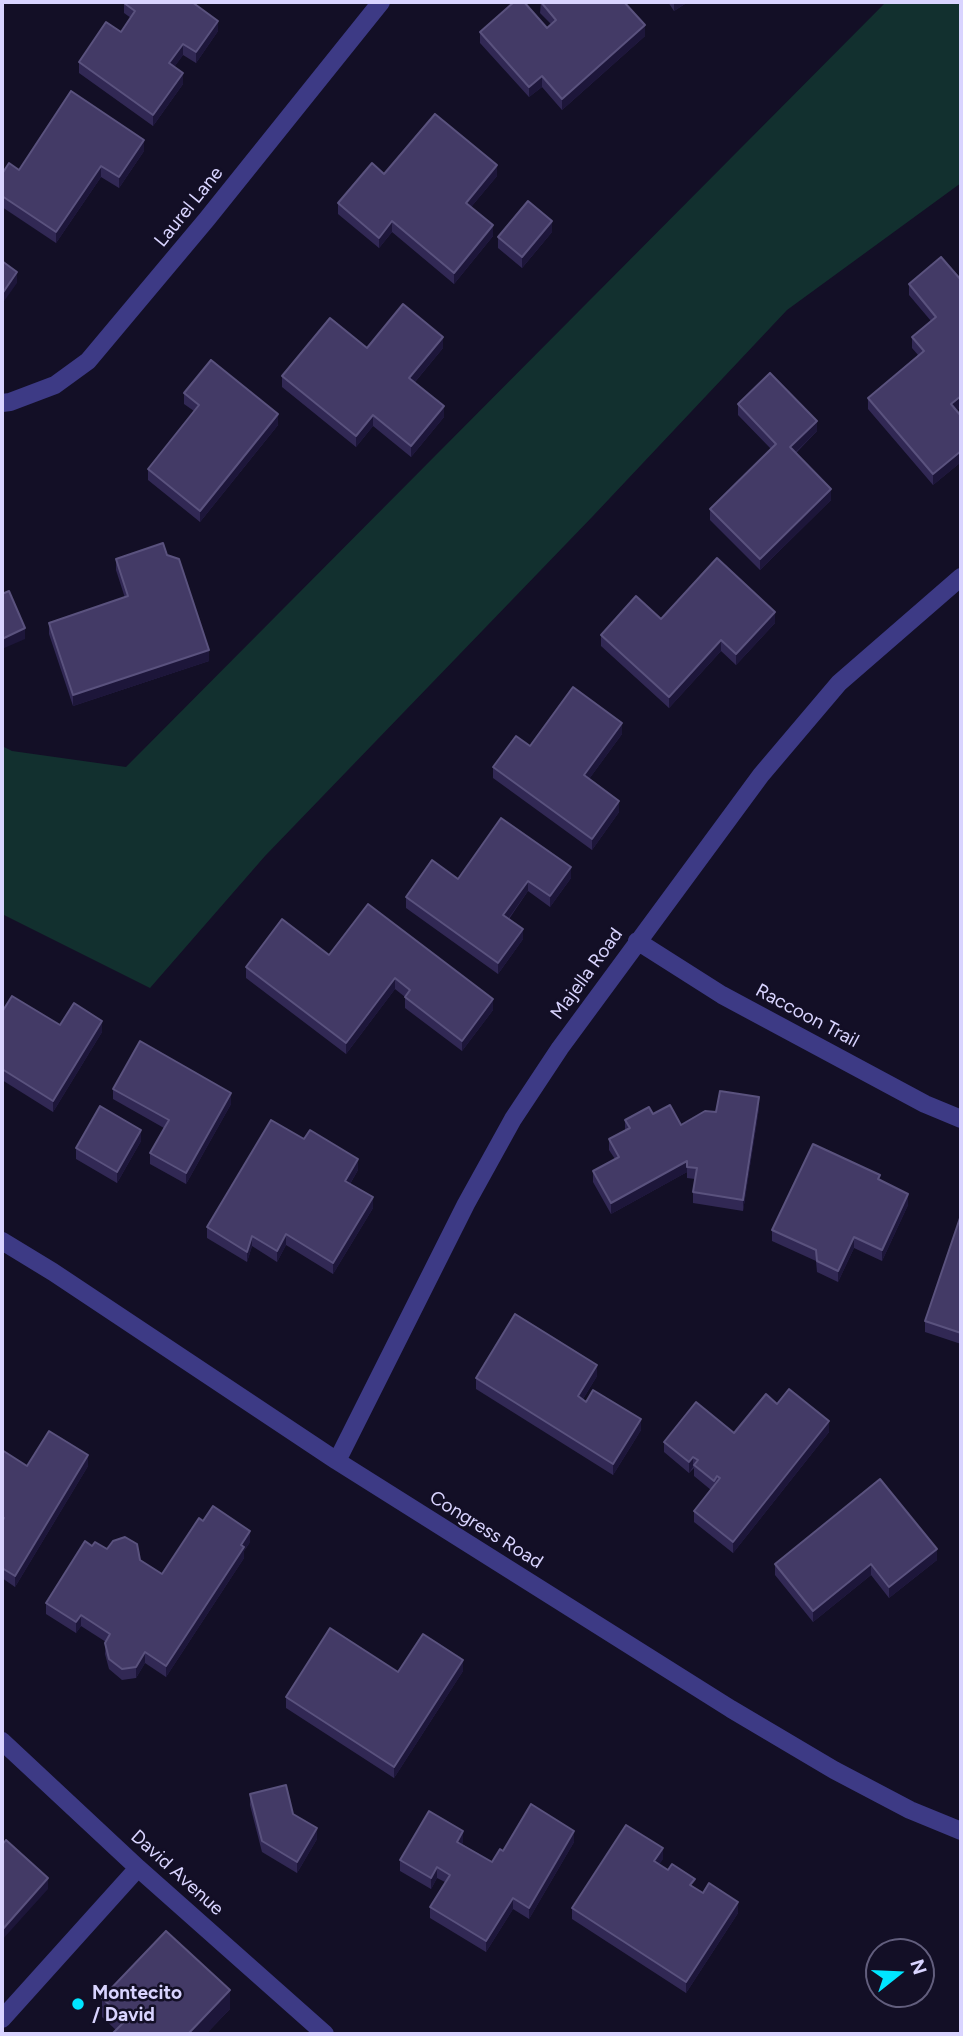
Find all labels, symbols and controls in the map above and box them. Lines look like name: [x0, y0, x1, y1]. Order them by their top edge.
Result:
street label: Laurel Lane: [150, 162, 228, 252]
street label: Majella Road: [546, 924, 628, 1024]
street label: Raccoon Trail: [751, 979, 863, 1053]
street label: Congress Road: [425, 1486, 547, 1574]
street label: David Avenue: [126, 1825, 228, 1921]
north arrow: [865, 1938, 935, 2008]
text: N: [905, 1956, 932, 1978]
place label: Montecito / David: [92, 1982, 182, 2026]
marker: Montecito / David: [70, 1996, 86, 2012]

